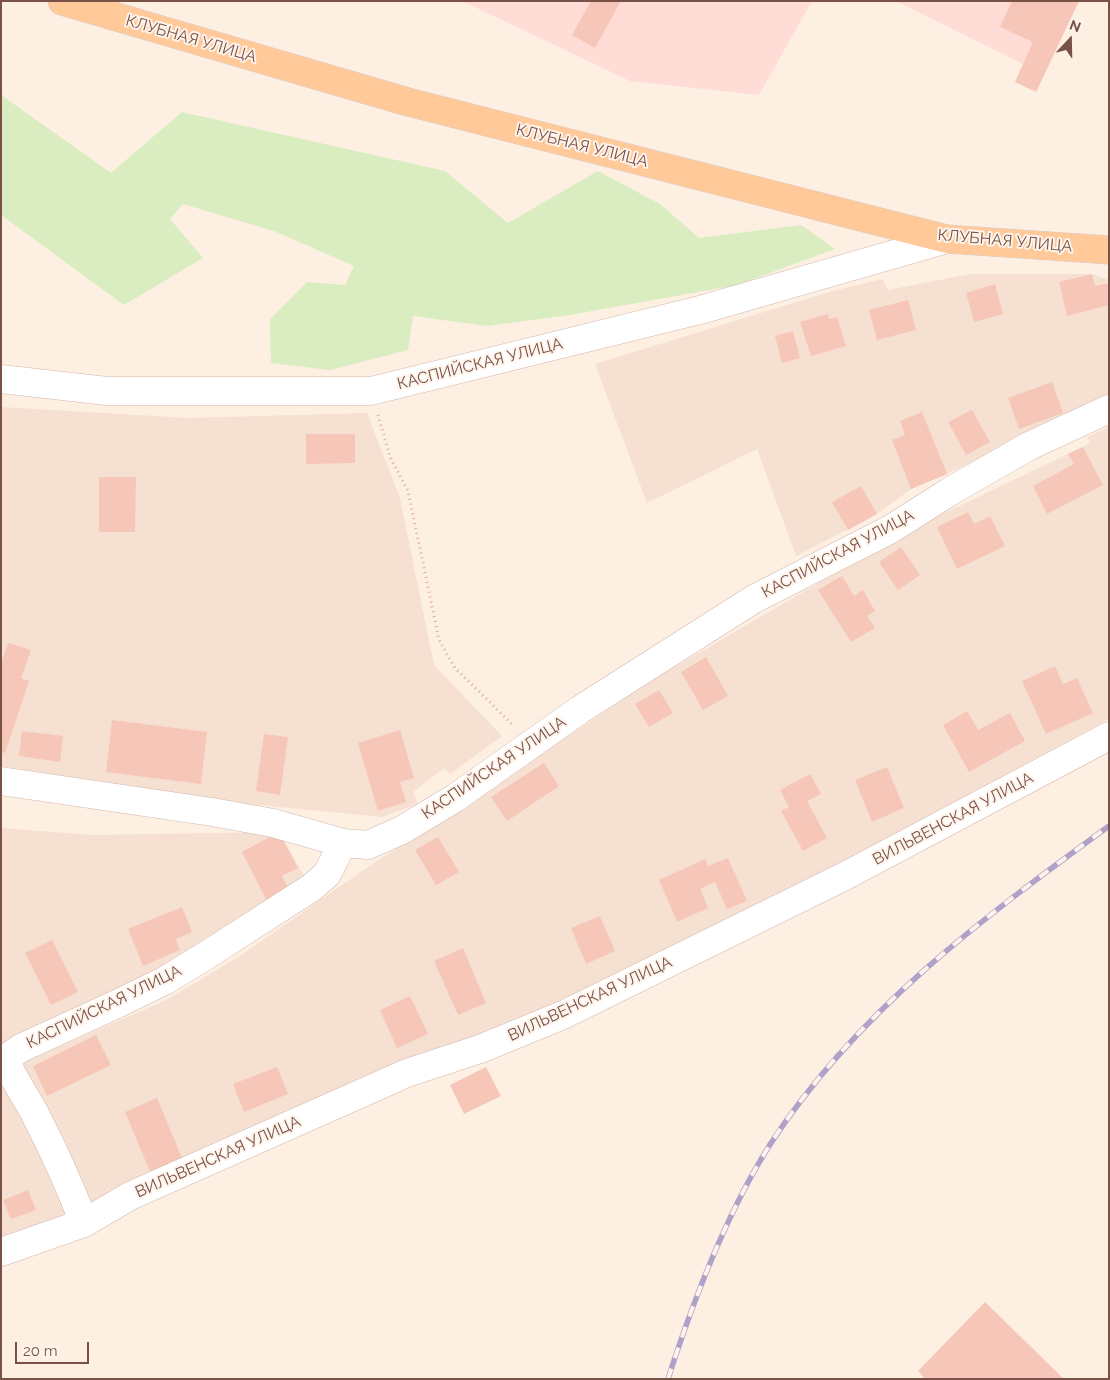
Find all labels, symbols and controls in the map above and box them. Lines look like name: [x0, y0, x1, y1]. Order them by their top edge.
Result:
street label: КЛУБНАЯ УЛИЦА: [123, 11, 259, 67]
north arrow: [1045, 15, 1095, 65]
text: N: [1068, 17, 1083, 35]
street label: КЛУБНАЯ УЛИЦА: [514, 120, 650, 172]
street label: КЛУБНАЯ УЛИЦА: [937, 226, 1073, 256]
street label: КАСПИЙСКАЯ УЛИЦА: [395, 334, 565, 394]
street label: КАСПИЙСКАЯ УЛИЦА: [759, 506, 917, 602]
street label: КАСПИЙСКАЯ УЛИЦА: [418, 713, 570, 823]
street label: ВИЛЬВЕНСКАЯ УЛИЦА: [870, 769, 1036, 869]
street label: ВИЛЬВЕНСКАЯ УЛИЦА: [505, 953, 675, 1045]
street label: КАСПИЙСКАЯ УЛИЦА: [24, 961, 184, 1053]
street label: ВИЛЬВЕНСКАЯ УЛИЦА: [132, 1112, 304, 1202]
scale bar: [18, 1332, 91, 1364]
text: 20 m: [23, 1342, 58, 1360]

